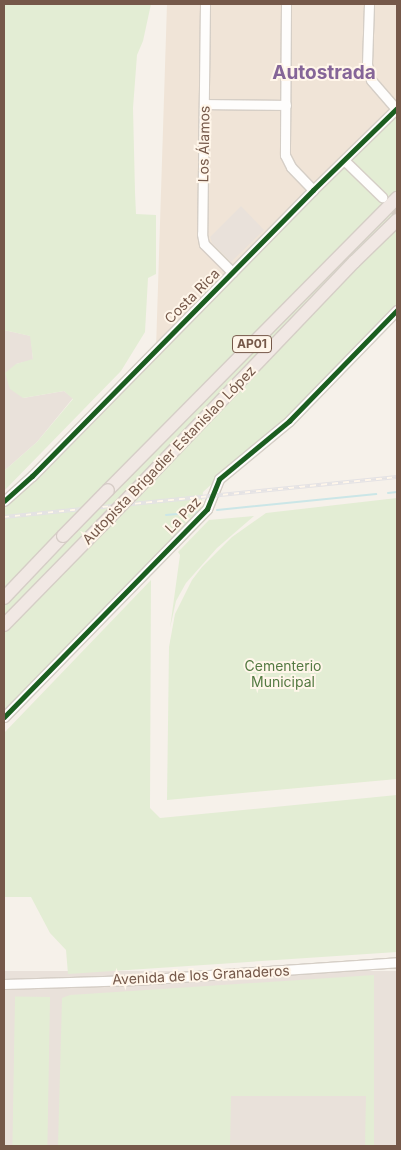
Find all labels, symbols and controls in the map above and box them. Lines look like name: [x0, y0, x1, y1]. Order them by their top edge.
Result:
district label: Autostrada: [272, 62, 376, 84]
street label: Los Álamos: [195, 106, 213, 182]
street label: Costa Rica: [161, 265, 223, 327]
road number: AP01: [232, 334, 272, 354]
street label: Autopista Brigadier Estanislao López: [79, 362, 259, 548]
street label: La Paz: [162, 493, 204, 537]
park label: Cementerio Municipal: [245, 658, 321, 690]
street label: Avenida de los Granaderos: [112, 962, 290, 988]

